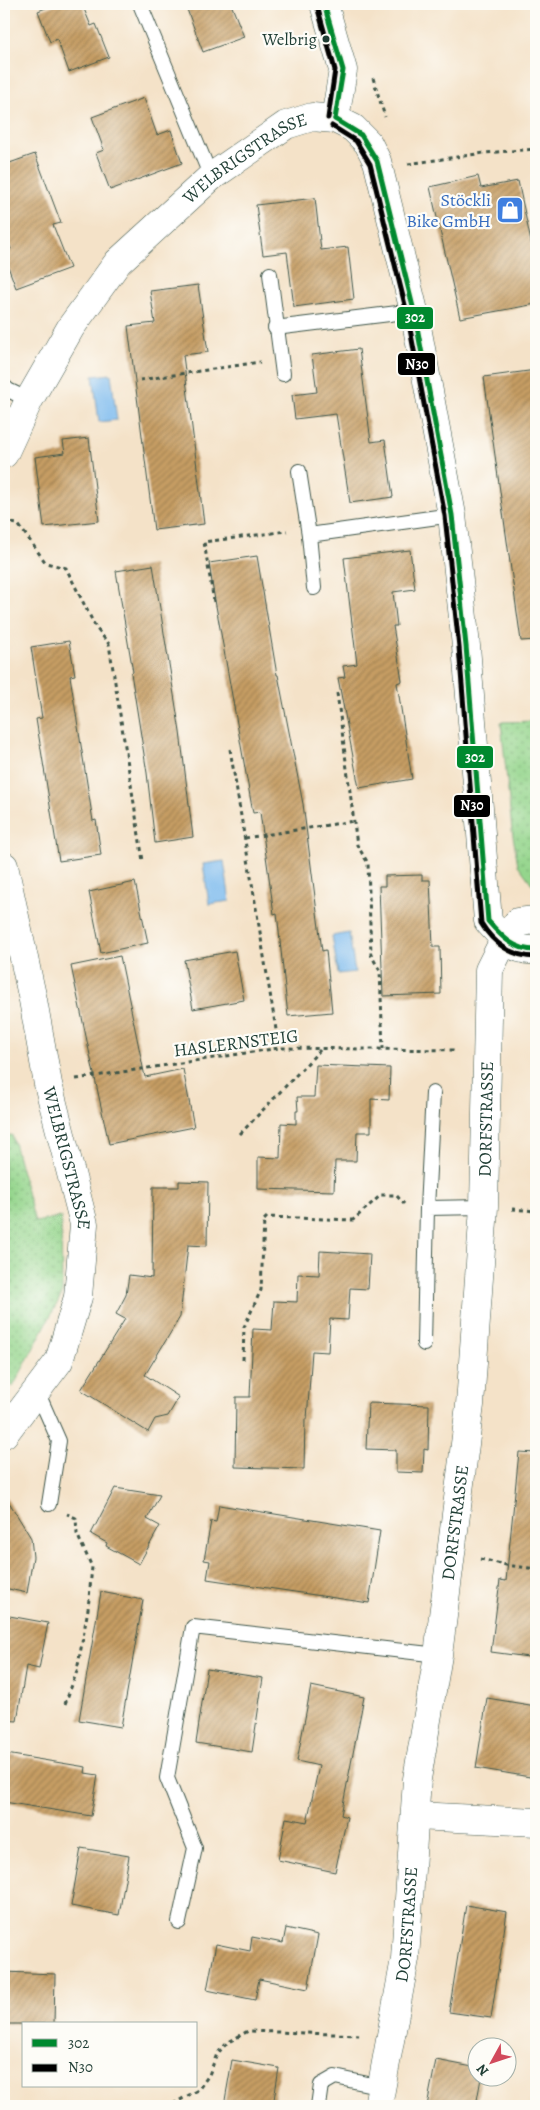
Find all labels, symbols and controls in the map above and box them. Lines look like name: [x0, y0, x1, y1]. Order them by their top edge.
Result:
place label: Welbrig: [261, 28, 317, 51]
marker: Welbrig: [321, 34, 331, 44]
street label: WELBRIGSTRASSE: [177, 107, 310, 210]
place label: Stöckli Bike GmbH: [406, 188, 491, 233]
shop icon: Stöckli Bike GmbH: [495, 195, 525, 225]
line badge: 302: [396, 306, 434, 330]
text: 302: [405, 308, 425, 327]
line badge: N30: [397, 352, 436, 376]
text: N30: [405, 355, 429, 374]
line badge: 302: [456, 745, 494, 769]
text: 302: [465, 748, 485, 767]
line badge: N30: [453, 794, 491, 818]
text: N30: [460, 796, 484, 815]
street label: HASLERNSTEIG: [172, 1023, 300, 1063]
street label: DORFSTRASSE: [473, 1061, 499, 1177]
street label: WELBRIGSTRASSE: [37, 1083, 96, 1231]
street label: DORFSTRASSE: [436, 1464, 474, 1582]
street label: DORFSTRASSE: [389, 1866, 423, 1984]
legend: [22, 2022, 198, 2088]
text: 302: [68, 2033, 89, 2053]
north arrow: [468, 2038, 518, 2088]
text: N30: [68, 2057, 93, 2077]
text: N: [472, 2060, 493, 2080]

